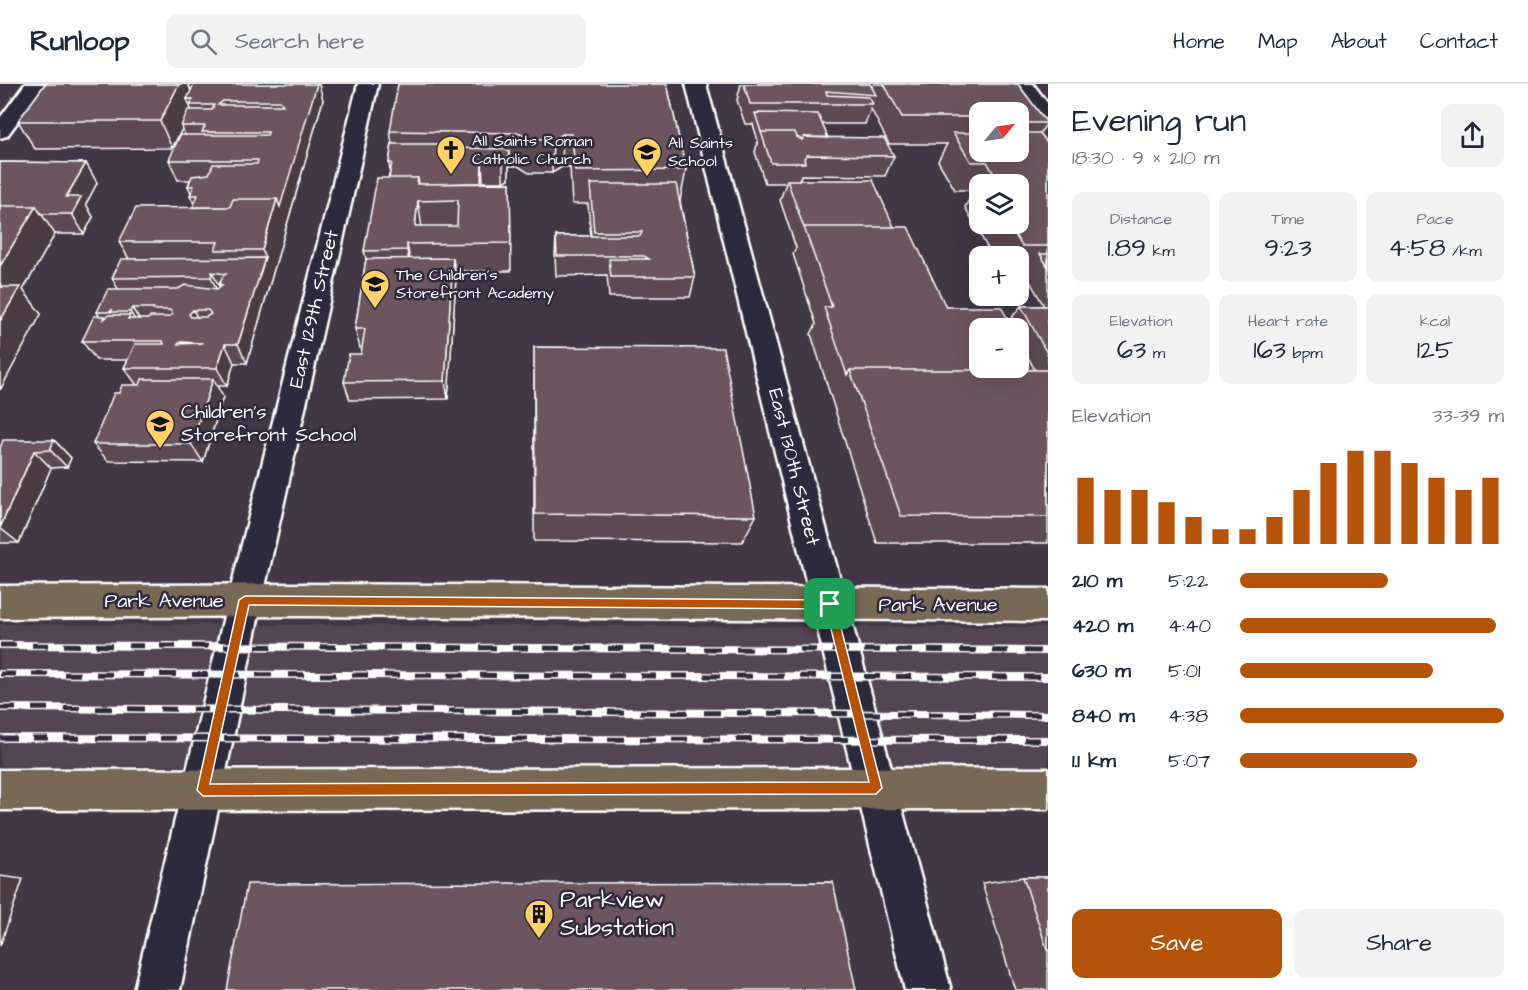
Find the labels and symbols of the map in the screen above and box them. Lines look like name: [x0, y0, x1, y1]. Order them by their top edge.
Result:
north arrow: [969, 102, 1029, 162]
place label: All Saints Roman Catholic Church: [472, 130, 592, 170]
place label: All Saints School: [668, 132, 733, 172]
church icon: All Saints Roman Catholic Church: [435, 134, 467, 176]
school or university icon: All Saints School: [631, 136, 663, 178]
street label: East 129th Street: [282, 227, 346, 391]
place label: The Children's Storefront Academy: [396, 264, 554, 305]
school or university icon: The Children's Storefront Academy: [359, 268, 391, 310]
street label: East 130th Street: [761, 385, 827, 549]
place label: Children's Storefront School: [181, 398, 356, 449]
school or university icon: Children's Storefront School: [144, 408, 176, 450]
pin: [804, 578, 855, 629]
street label: Park Avenue: [104, 587, 224, 615]
street label: Park Avenue: [878, 591, 998, 619]
place label: Parkview Substation: [560, 883, 674, 945]
building icon: Parkview Substation: [523, 898, 555, 940]

